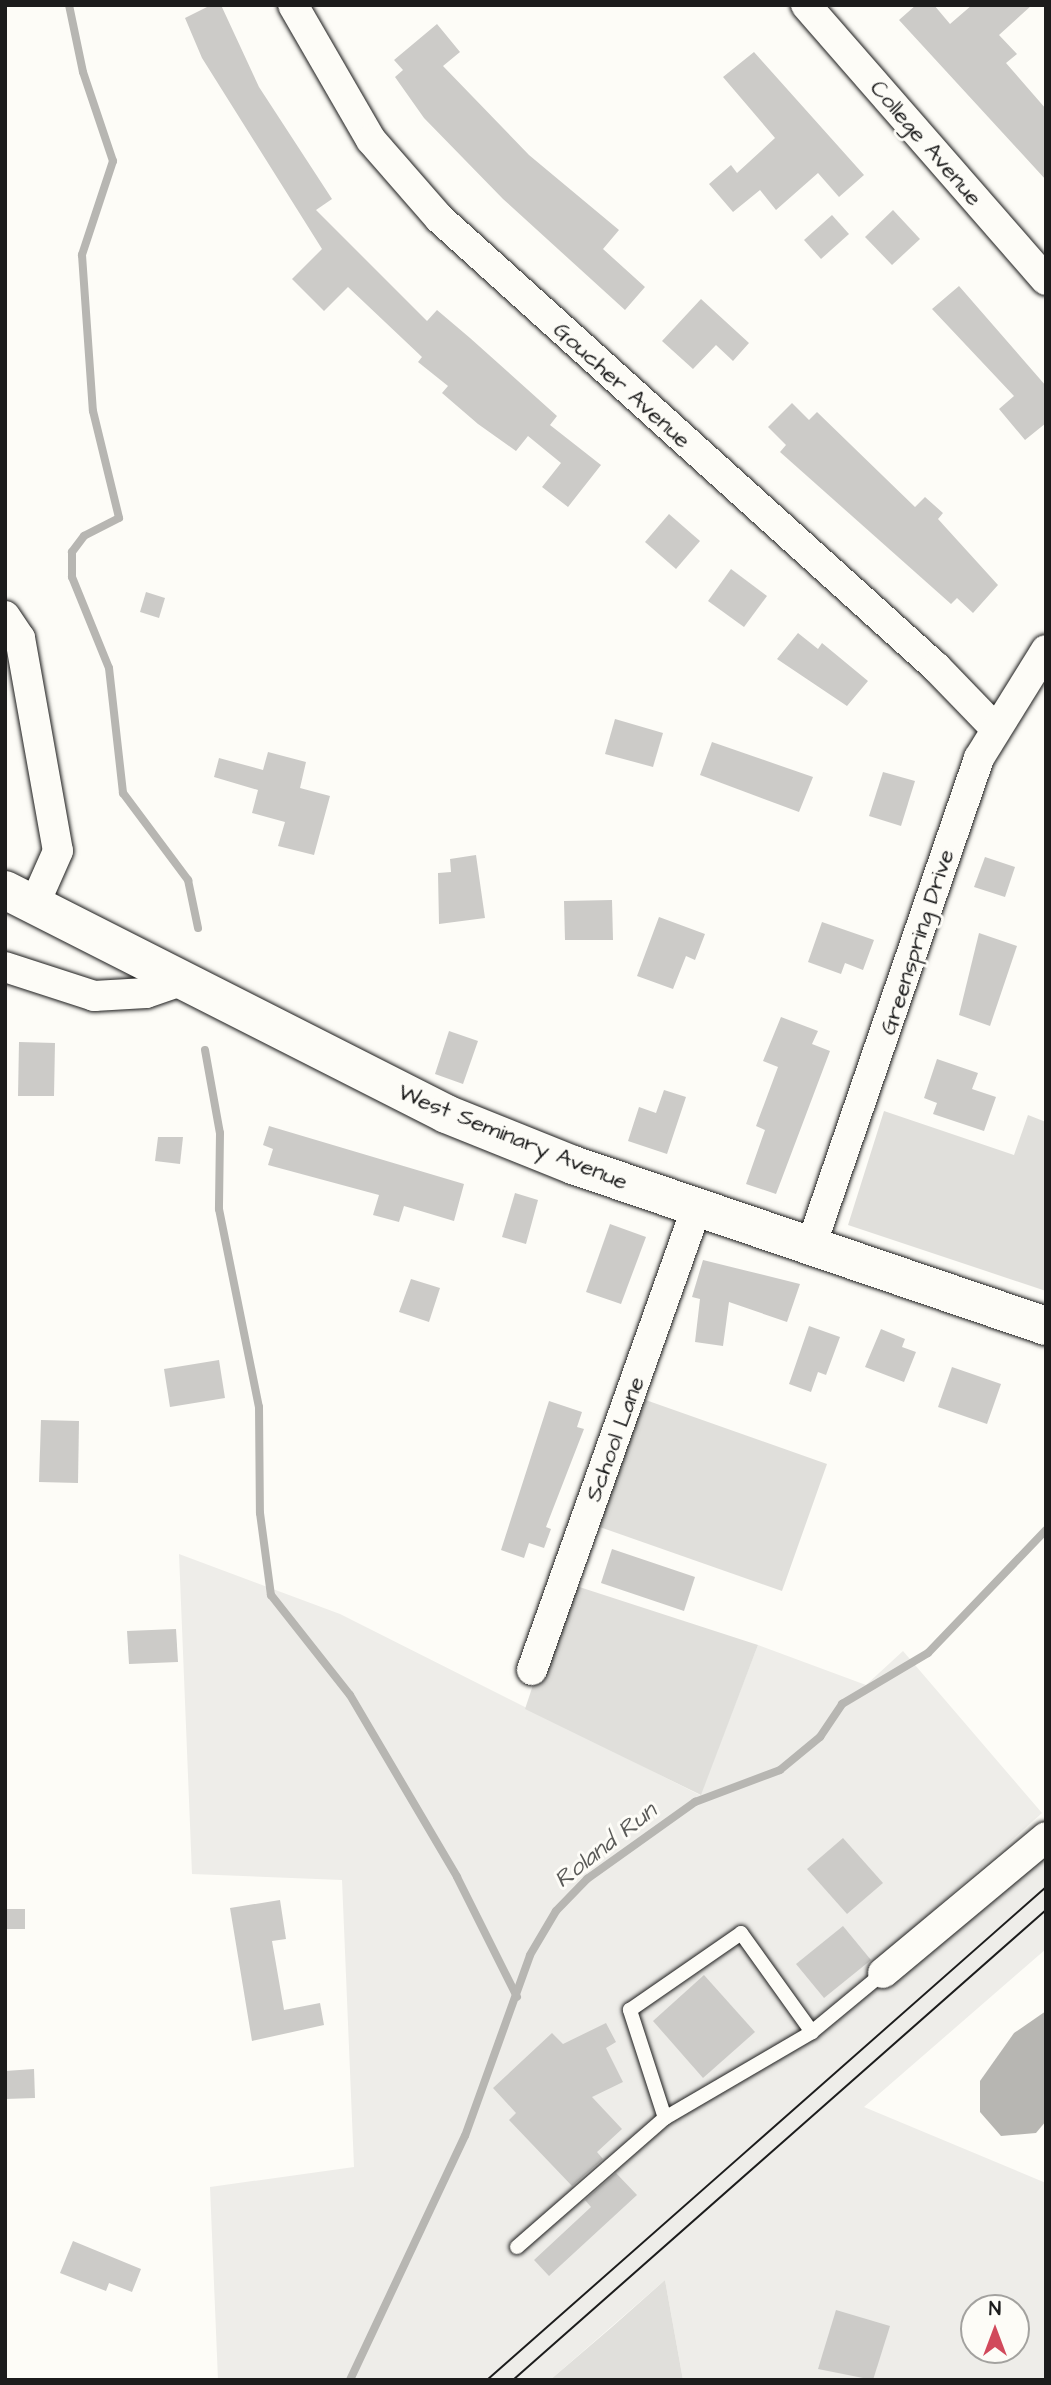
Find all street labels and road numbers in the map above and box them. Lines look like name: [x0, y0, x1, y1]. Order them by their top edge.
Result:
street label: College Avenue: [864, 75, 988, 211]
street label: Goucher Avenue: [548, 316, 696, 454]
street label: Greenspring Drive: [874, 846, 960, 1038]
street label: West Seminary Avenue: [394, 1078, 632, 1196]
street label: School Lane: [580, 1373, 650, 1505]

